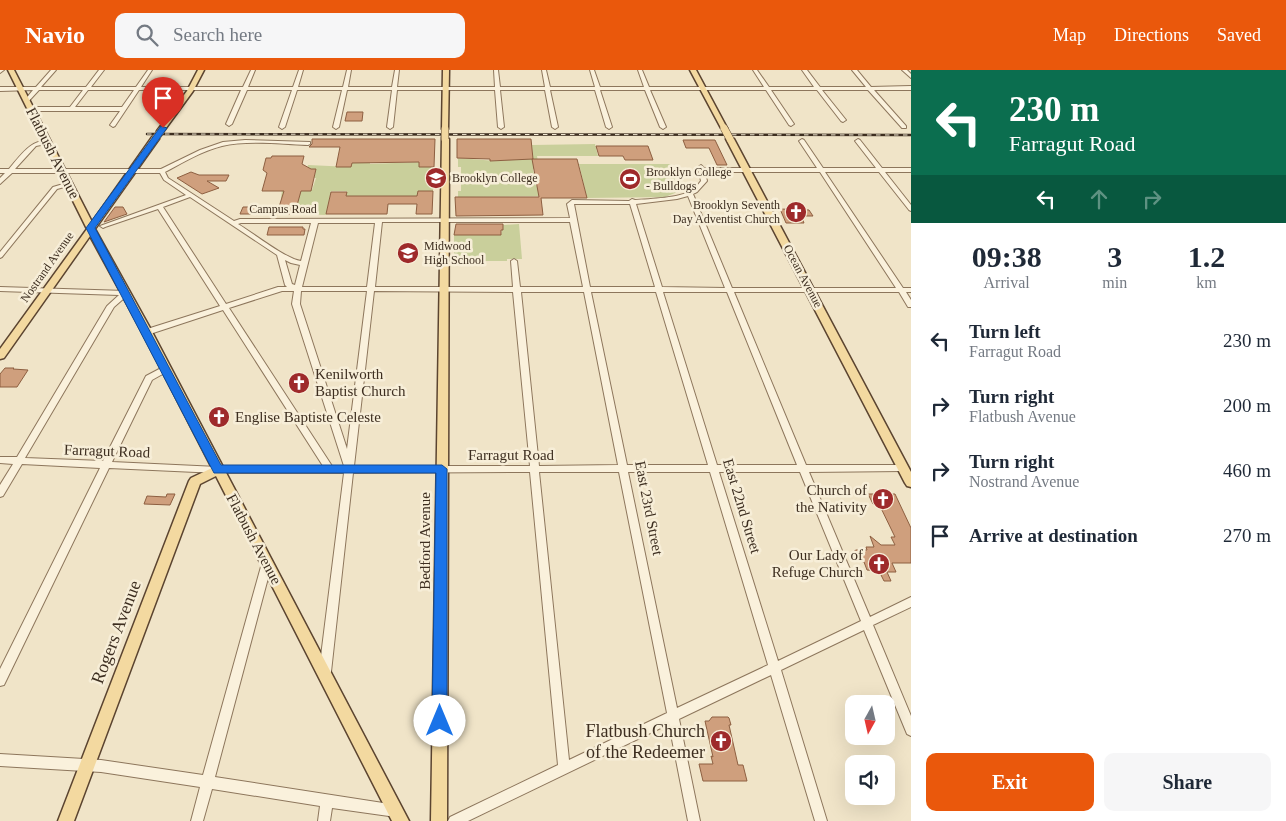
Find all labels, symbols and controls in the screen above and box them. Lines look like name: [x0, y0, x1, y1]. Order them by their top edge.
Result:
search box: [115, 13, 465, 58]
icon: search: [133, 21, 161, 49]
text: Navio: [25, 22, 85, 48]
text: Search here: [173, 24, 262, 45]
text: Map: [1053, 25, 1086, 45]
text: Directions: [1114, 25, 1189, 45]
text: Saved: [1217, 25, 1261, 45]
pin: [142, 77, 184, 128]
icon: arrive: [149, 84, 177, 112]
icon: left: [926, 90, 991, 155]
text: 230 m: [1009, 90, 1099, 129]
street label: Flatbush Avenue: [23, 105, 83, 202]
text: Farragut Road: [1009, 131, 1135, 156]
place label: Brooklyn College - Bulldogs: [646, 165, 732, 193]
school or university icon: Brooklyn College: [424, 166, 448, 190]
sports icon: Brooklyn College - Bulldogs: [618, 167, 642, 191]
place label: Brooklyn College: [452, 171, 538, 185]
icon: left: [1032, 185, 1060, 213]
icon: ahead: [1085, 185, 1113, 213]
icon: right: [1138, 185, 1166, 213]
place label: Brooklyn Seventh Day Adventist Church: [673, 198, 780, 226]
church icon: Brooklyn Seventh Day Adventist Church: [784, 200, 808, 224]
street label: Campus Road: [249, 202, 317, 216]
street label: Nostrand Avenue: [18, 229, 76, 305]
place label: Midwood High School: [424, 239, 485, 267]
text: 09:38: [972, 240, 1042, 273]
text: 3: [1107, 240, 1122, 273]
text: 1.2: [1188, 240, 1225, 273]
school or university icon: Midwood High School: [396, 241, 420, 265]
street label: Ocean Avenue: [781, 242, 825, 310]
text: Arrival: [984, 274, 1030, 291]
text: min: [1102, 274, 1127, 291]
text: km: [1196, 274, 1217, 291]
text: Turn left: [969, 321, 1041, 342]
icon: left: [926, 327, 954, 355]
text: 230 m: [1223, 330, 1271, 351]
text: Farragut Road: [969, 343, 1061, 360]
place label: Kenilworth Baptist Church: [315, 366, 406, 399]
church icon: Kenilworth Baptist Church: [287, 371, 311, 395]
text: Turn right: [969, 386, 1054, 407]
icon: right: [926, 392, 954, 420]
text: 200 m: [1223, 395, 1271, 416]
church icon: Englise Baptiste Celeste: [207, 405, 231, 429]
text: Flatbush Avenue: [969, 408, 1076, 425]
place label: Englise Baptiste Celeste: [235, 409, 381, 425]
street label: Farragut Road: [64, 442, 151, 461]
street label: Farragut Road: [468, 447, 555, 463]
text: Turn right: [969, 451, 1054, 472]
street label: East 22nd Street: [720, 457, 764, 556]
icon: right: [926, 457, 954, 485]
street label: East 23rd Street: [632, 459, 666, 557]
text: 460 m: [1223, 460, 1271, 481]
text: Nostrand Avenue: [969, 473, 1079, 490]
place label: Church of the Nativity: [796, 482, 867, 515]
church icon: Church of the Nativity: [871, 487, 895, 511]
street label: Flatbush Avenue: [223, 491, 285, 587]
street label: Bedford Avenue: [417, 492, 433, 590]
icon: arrive: [926, 522, 954, 550]
text: Arrive at destination: [969, 525, 1138, 546]
text: 270 m: [1223, 525, 1271, 546]
place label: Our Lady of Refuge Church: [772, 547, 863, 580]
church icon: Our Lady of Refuge Church: [867, 552, 891, 576]
street label: Rogers Avenue: [87, 577, 145, 687]
position arrow: [413, 694, 465, 746]
north arrow: [845, 695, 895, 745]
map controls: [845, 695, 895, 805]
place label: Flatbush Church of the Redeemer: [586, 721, 705, 762]
church icon: Flatbush Church of the Redeemer: [709, 729, 733, 753]
button: Exit: [926, 753, 1094, 811]
button: Share: [1104, 753, 1271, 811]
button: sound: [845, 755, 895, 805]

